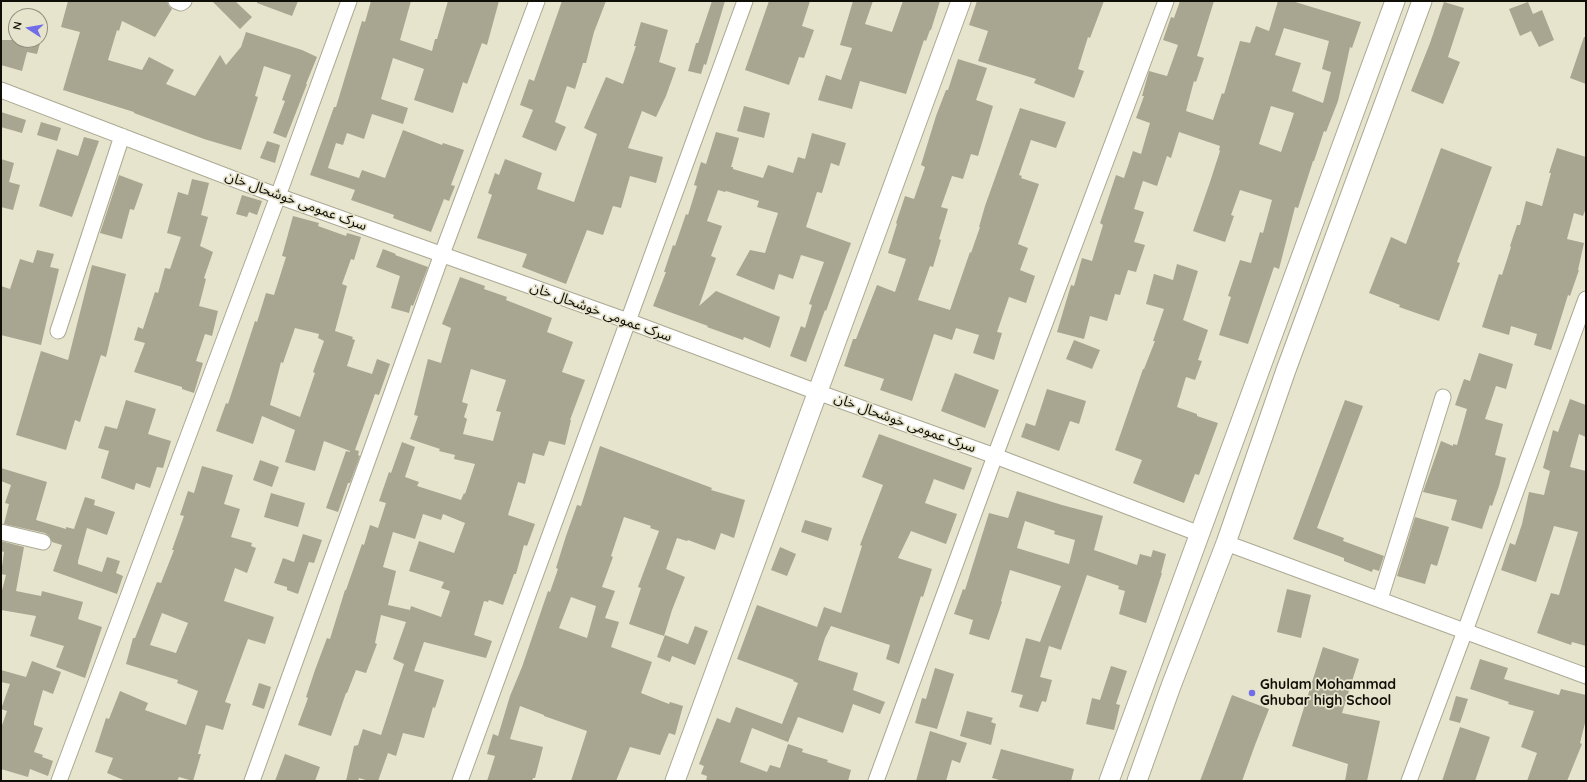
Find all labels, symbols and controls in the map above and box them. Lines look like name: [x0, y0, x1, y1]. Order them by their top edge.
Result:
north arrow: [8, 8, 48, 48]
text: N: [10, 20, 25, 31]
street label: سرک عمومی خوشحال خان: [223, 168, 369, 234]
street label: سرک عمومی خوشحال خان: [528, 279, 674, 345]
street label: سرک عمومی خوشحال خان: [832, 390, 978, 456]
place label: Ghulam Mohammad Ghubar high School: [1260, 677, 1396, 710]
marker: Ghulam Mohammad Ghubar high School: [1247, 688, 1257, 698]

